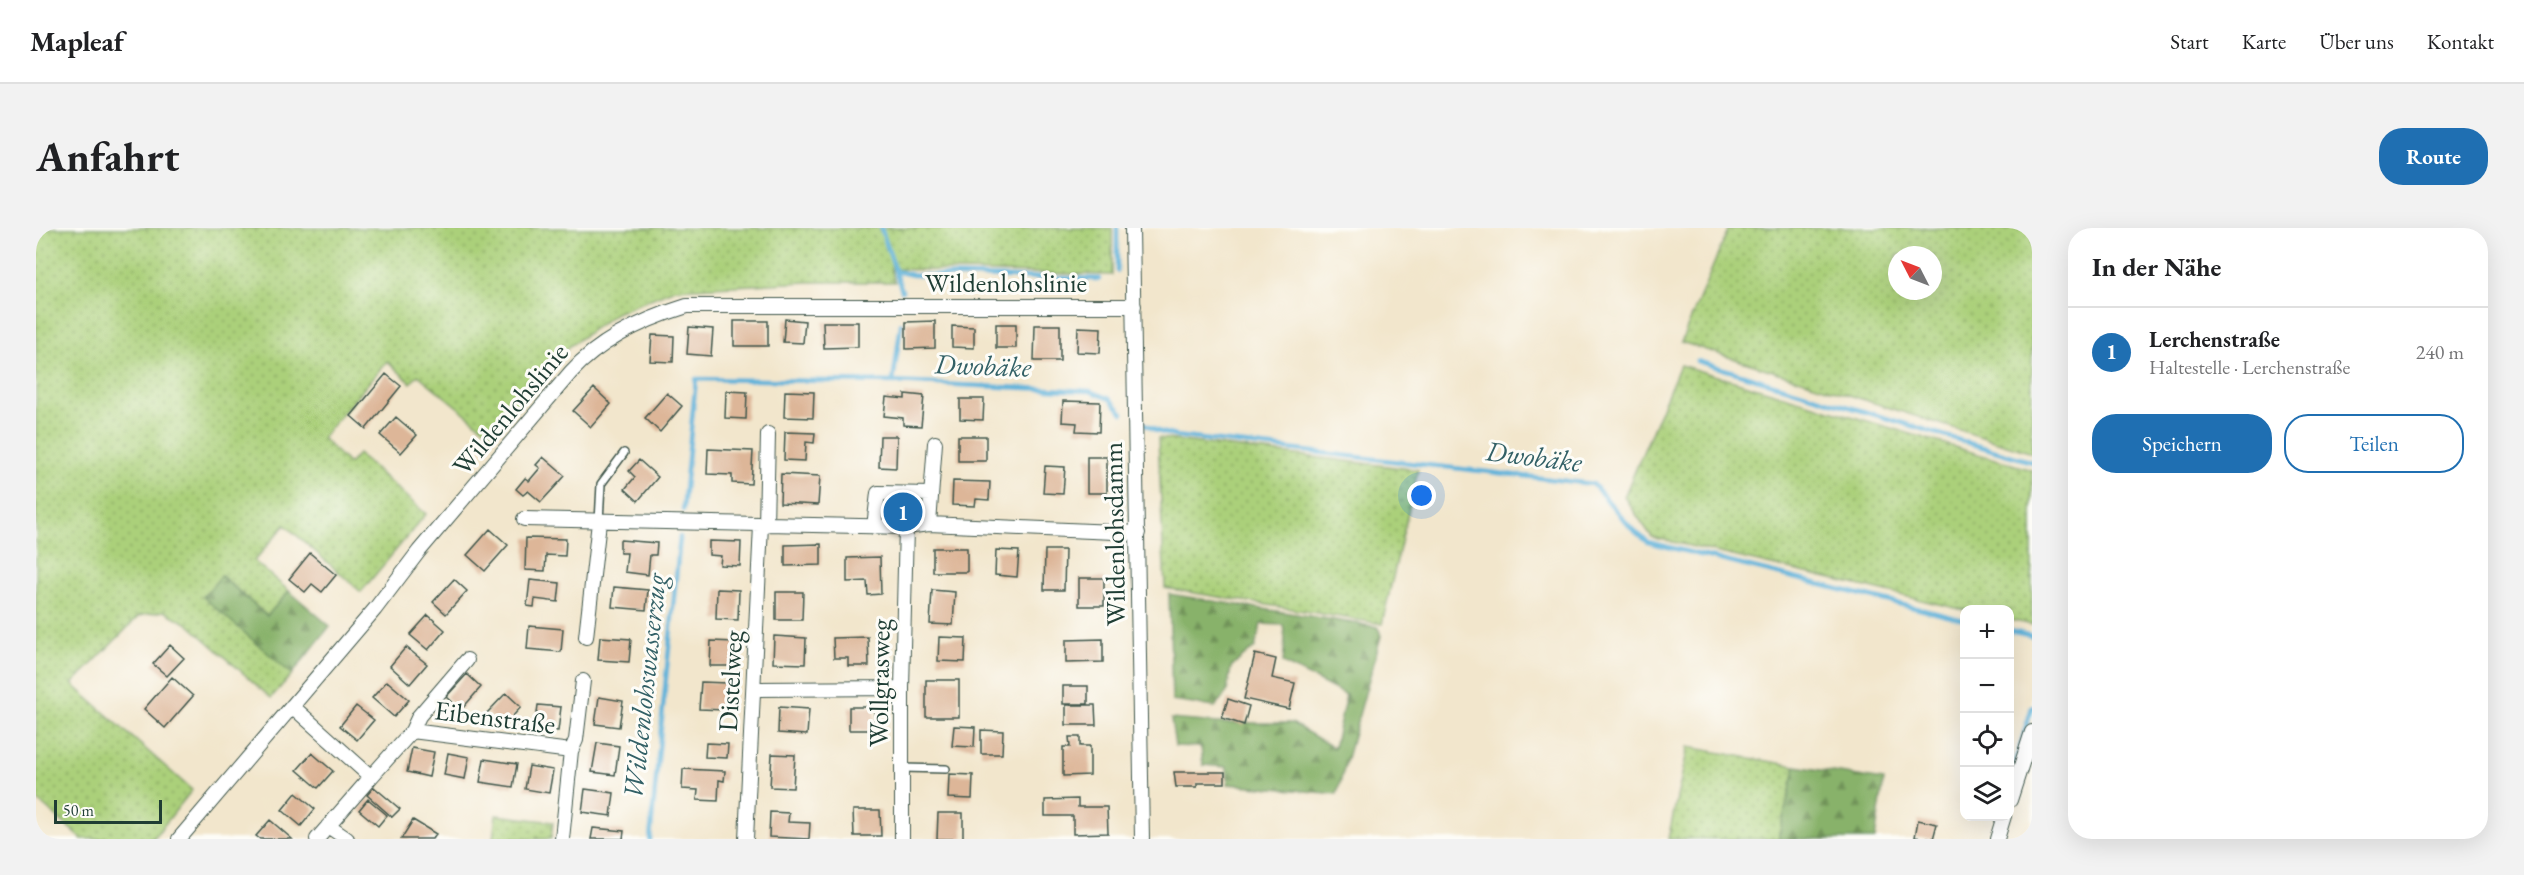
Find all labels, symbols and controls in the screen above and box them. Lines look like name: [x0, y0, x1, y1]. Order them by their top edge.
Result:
text: Mapleaf: [30, 23, 124, 59]
text: Start: [2170, 28, 2209, 55]
text: Karte: [2242, 28, 2286, 55]
text: Über uns: [2319, 28, 2394, 55]
text: Kontakt: [2427, 28, 2494, 55]
button: Route: [2379, 128, 2488, 185]
text: Anfahrt: [36, 129, 179, 184]
north arrow: [1888, 246, 1942, 300]
text: In der Nähe: [2092, 250, 2221, 284]
street label: Wildenlohslinie: [925, 265, 1087, 300]
text: Lerchenstraße: [2149, 325, 2280, 354]
street label: Wildenlohslinie: [444, 336, 576, 482]
text: 1: [2106, 339, 2117, 365]
text: 240 m: [2416, 339, 2464, 365]
water label: Dwobäke: [933, 345, 1032, 385]
text: Haltestelle · Lerchenstraße: [2149, 354, 2350, 380]
button: Speichern: [2092, 414, 2272, 473]
button: Teilen: [2284, 414, 2464, 473]
water label: Dwobäke: [1483, 432, 1585, 480]
street label: Wildenlohsdamm: [1095, 442, 1133, 626]
your location: [1407, 481, 1436, 510]
pin: 1: [884, 490, 922, 534]
water label: Wildenlohswasserzug: [614, 570, 674, 800]
map controls: [1960, 605, 2014, 821]
button: +: [1960, 605, 2014, 659]
street label: Wollgrasweg: [860, 618, 898, 747]
street label: Distelweg: [710, 629, 750, 732]
button: −: [1960, 659, 2014, 713]
street label: Eibenstraße: [432, 692, 558, 742]
button: locate: [1960, 713, 2014, 767]
button: layers: [1960, 767, 2014, 821]
scale bar: [54, 797, 162, 824]
text: 50 m: [63, 800, 94, 821]

